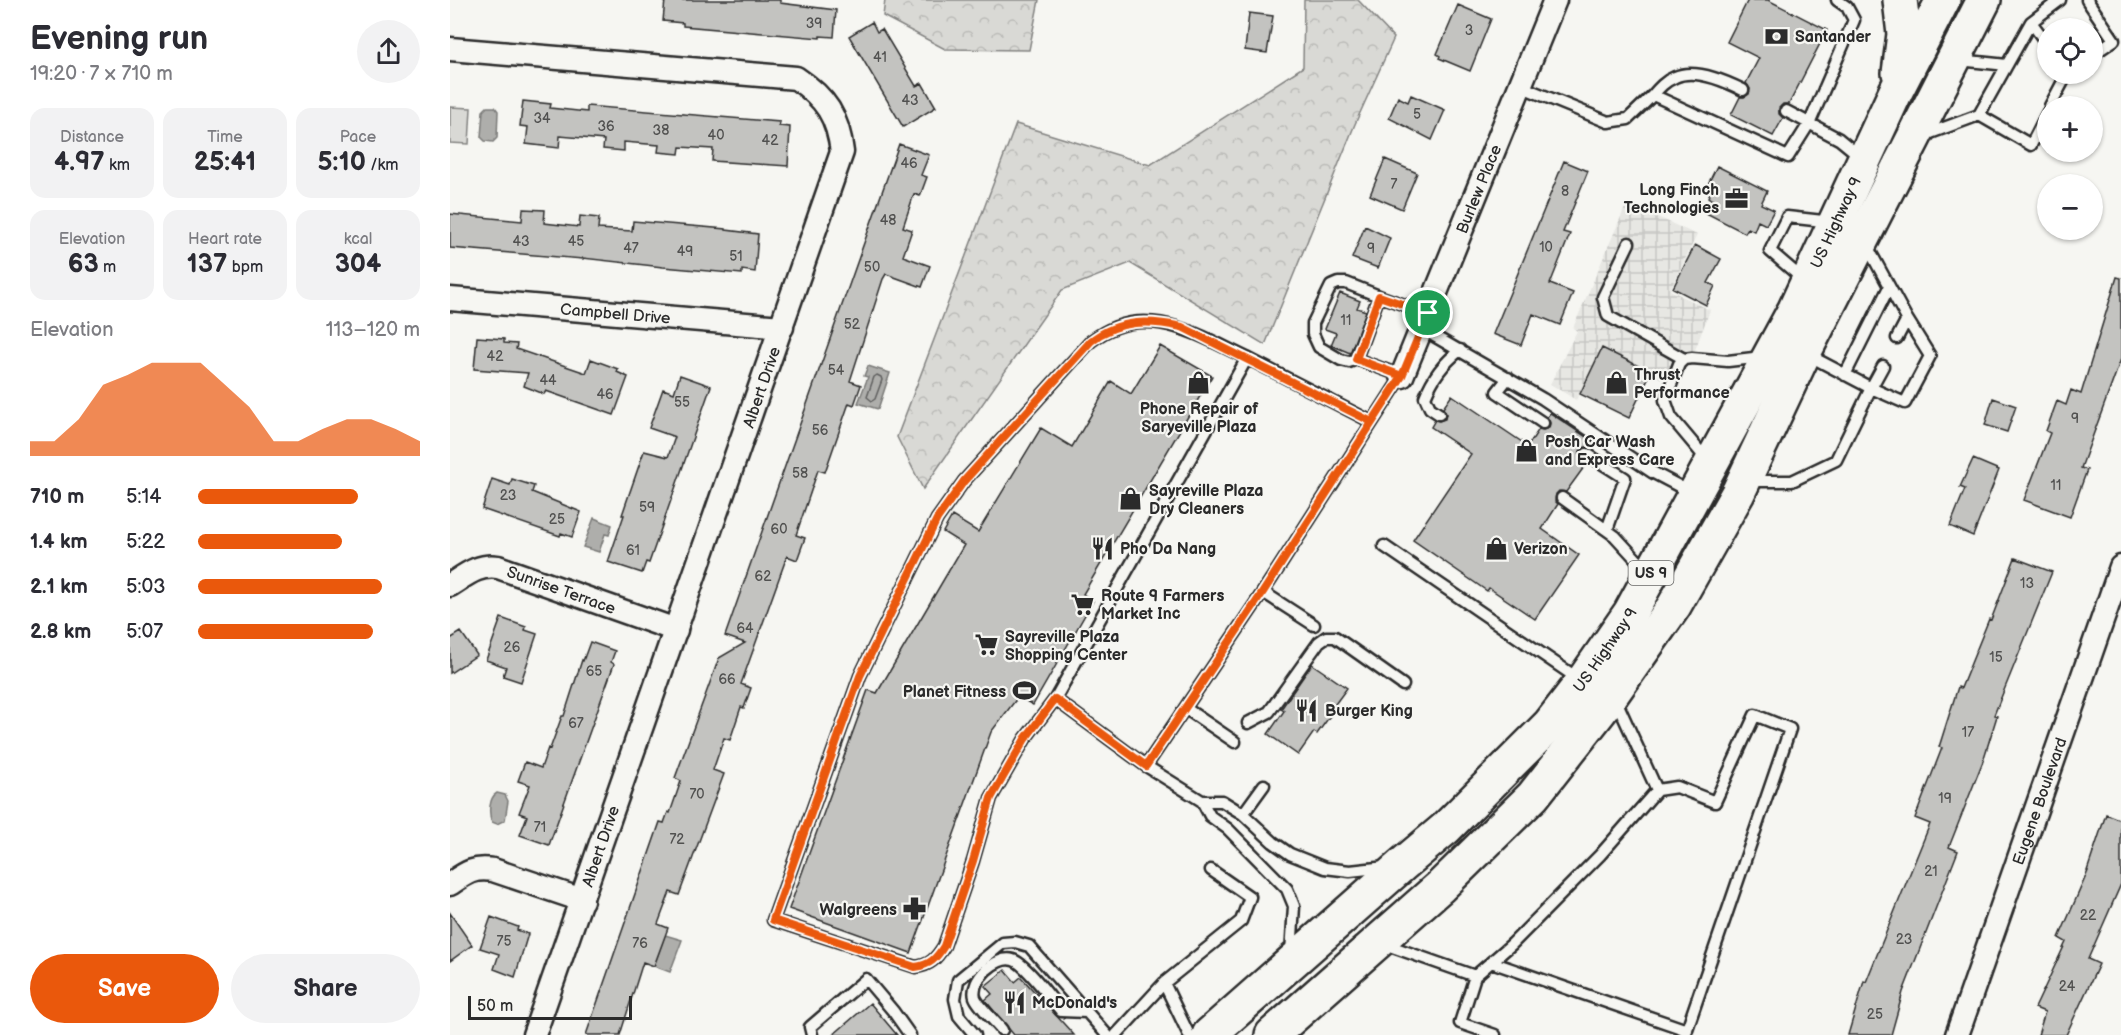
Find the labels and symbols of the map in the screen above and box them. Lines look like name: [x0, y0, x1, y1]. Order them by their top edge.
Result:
house number: 39: [806, 15, 822, 32]
house number: 3: [1465, 22, 1473, 39]
bank icon: Santander: [1764, 23, 1790, 49]
place label: Santander: [1795, 28, 1872, 47]
house number: 41: [873, 49, 887, 66]
house number: 43: [901, 92, 919, 109]
house number: 5: [1413, 106, 1421, 123]
house number: 34: [533, 110, 551, 127]
house number: 36: [597, 118, 615, 135]
house number: 38: [653, 122, 669, 139]
house number: 40: [708, 127, 724, 144]
house number: 42: [762, 132, 779, 149]
street label: Burlew Place: [1453, 142, 1506, 237]
house number: 46: [900, 155, 918, 172]
street label: US Highway 9: [1807, 174, 1866, 272]
house number: 7: [1391, 176, 1398, 193]
place label: Long Finch Technologies: [1624, 181, 1719, 218]
house number: 8: [1561, 183, 1569, 200]
office icon: Long Finch Technologies: [1724, 185, 1750, 211]
house number: 48: [880, 212, 896, 229]
house number: 43: [512, 233, 530, 250]
house number: 45: [568, 233, 584, 250]
house number: 10: [1539, 239, 1553, 256]
house number: 47: [623, 240, 639, 257]
house number: 9: [1367, 240, 1375, 257]
house number: 49: [677, 243, 693, 260]
house number: 51: [729, 248, 743, 265]
house number: 50: [864, 259, 880, 276]
pin: [1402, 287, 1453, 338]
street label: Campbell Drive: [559, 300, 672, 329]
house number: 11: [1341, 312, 1351, 329]
house number: 52: [844, 316, 861, 333]
street label: Albert Drive: [740, 344, 785, 431]
house number: 42: [487, 348, 504, 365]
house number: 54: [828, 362, 845, 379]
place label: Thrust Performance: [1634, 366, 1730, 403]
shop icon: Phone Repair of Saryeville Plaza: [1186, 370, 1212, 396]
shop icon: Thrust Performance: [1603, 370, 1629, 396]
house number: 44: [539, 372, 557, 389]
house number: 46: [596, 386, 614, 403]
house number: 55: [674, 394, 690, 411]
place label: Phone Repair of Saryeville Plaza: [1140, 400, 1259, 437]
house number: 9: [2071, 410, 2079, 427]
house number: 56: [812, 422, 829, 439]
place label: Posh Car Wash and Express Care: [1545, 433, 1674, 470]
shop icon: Posh Car Wash and Express Care: [1514, 437, 1540, 463]
house number: 58: [792, 465, 808, 482]
house number: 11: [2051, 477, 2061, 494]
place label: Sayreville Plaza Dry Cleaners: [1149, 482, 1263, 519]
shop icon: Sayreville Plaza Dry Cleaners: [1118, 486, 1144, 512]
house number: 23: [500, 487, 516, 504]
house number: 59: [639, 499, 655, 516]
house number: 25: [549, 511, 565, 528]
house number: 60: [771, 521, 787, 538]
restaurant icon: Pho Da Nang: [1089, 535, 1115, 561]
shop icon: Verizon: [1483, 535, 1509, 561]
place label: Pho Da Nang: [1120, 540, 1216, 559]
place label: Verizon: [1514, 540, 1568, 559]
house number: 61: [626, 542, 640, 559]
road number: US 9: [1628, 561, 1674, 585]
street label: Sunrise Terrace: [504, 563, 618, 619]
house number: 62: [755, 568, 772, 585]
house number: 13: [2020, 575, 2034, 592]
place label: Route 9 Farmers Market Inc: [1101, 587, 1224, 624]
supermarket icon: Route 9 Farmers Market Inc: [1070, 591, 1096, 617]
street label: US Highway 9: [1570, 605, 1642, 697]
house number: 64: [736, 620, 754, 637]
place label: Sayreville Plaza Shopping Center: [1005, 628, 1128, 665]
supermarket icon: Sayreville Plaza Shopping Center: [974, 632, 1000, 658]
house number: 26: [504, 639, 521, 656]
house number: 15: [1989, 649, 2003, 666]
house number: 65: [586, 663, 602, 680]
house number: 66: [718, 671, 736, 688]
sports icon: Planet Fitness: [1011, 678, 1037, 704]
place label: Planet Fitness: [903, 683, 1006, 702]
restaurant icon: Burger King: [1294, 697, 1320, 723]
place label: Burger King: [1325, 702, 1413, 721]
house number: 67: [568, 715, 584, 732]
house number: 17: [1962, 724, 1974, 741]
street label: Eugene Boulevard: [2009, 735, 2071, 868]
house number: 70: [689, 786, 705, 803]
house number: 19: [1938, 790, 1952, 807]
street label: Albert Drive: [579, 803, 624, 890]
house number: 71: [534, 819, 546, 836]
house number: 72: [669, 831, 685, 848]
house number: 21: [1924, 863, 1938, 880]
pharmacy icon: Walgreens: [902, 896, 928, 922]
place label: Walgreens: [820, 901, 897, 920]
house number: 22: [2080, 907, 2097, 924]
house number: 23: [1896, 931, 1912, 948]
house number: 75: [497, 933, 511, 950]
house number: 76: [632, 935, 648, 952]
house number: 24: [2059, 978, 2076, 995]
restaurant icon: McDonald's: [1001, 989, 1027, 1015]
scale bar: [468, 993, 632, 1020]
place label: McDonald's: [1032, 994, 1117, 1013]
house number: 25: [1867, 1006, 1883, 1023]

